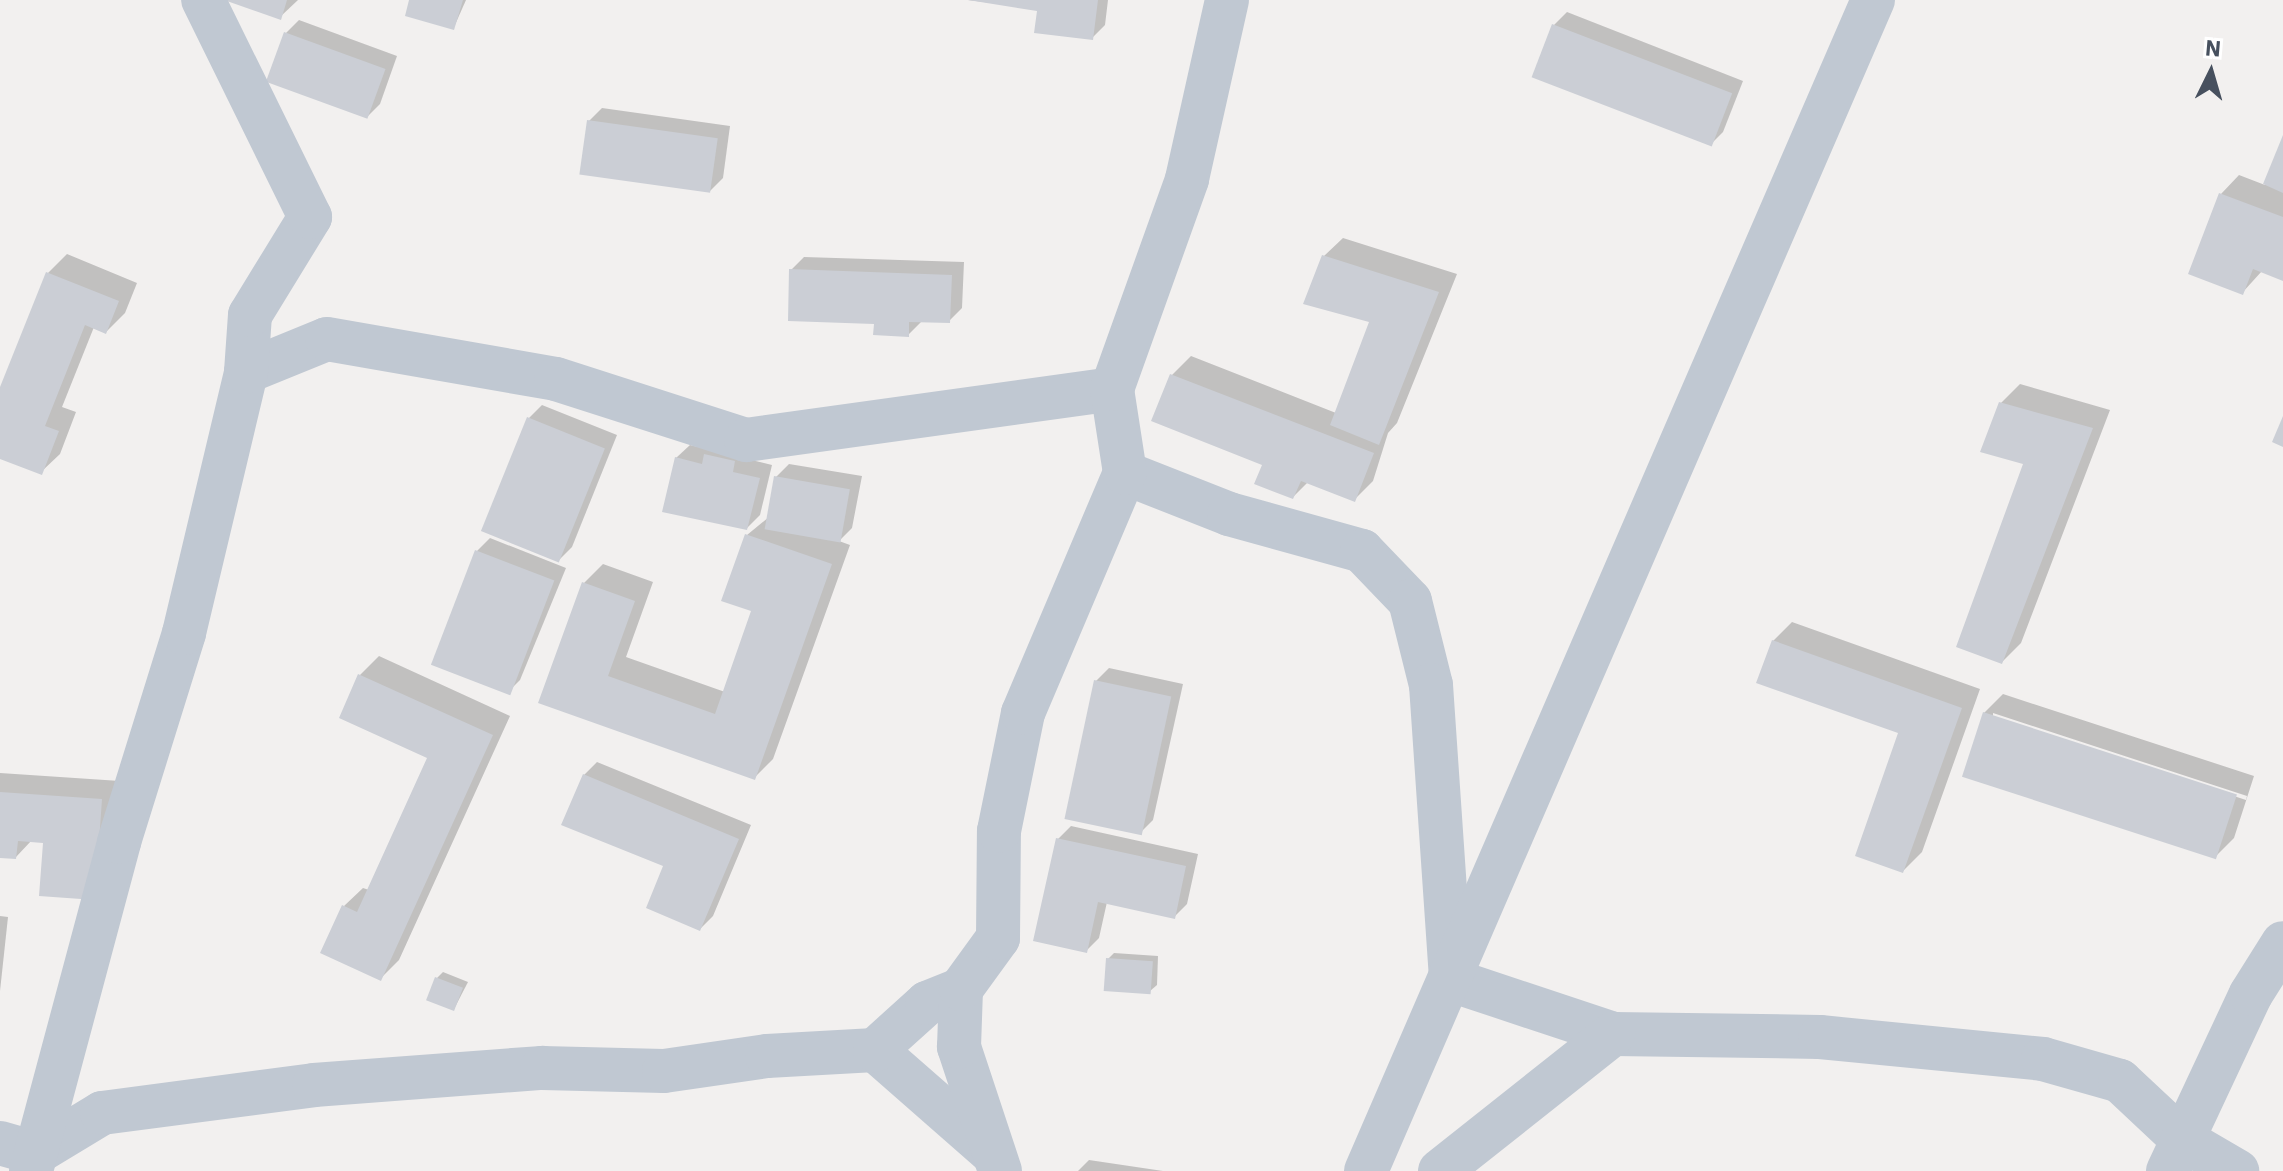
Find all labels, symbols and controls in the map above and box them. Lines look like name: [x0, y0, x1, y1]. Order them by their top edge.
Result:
north arrow: [2171, 32, 2251, 112]
text: N: [2204, 32, 2222, 63]

